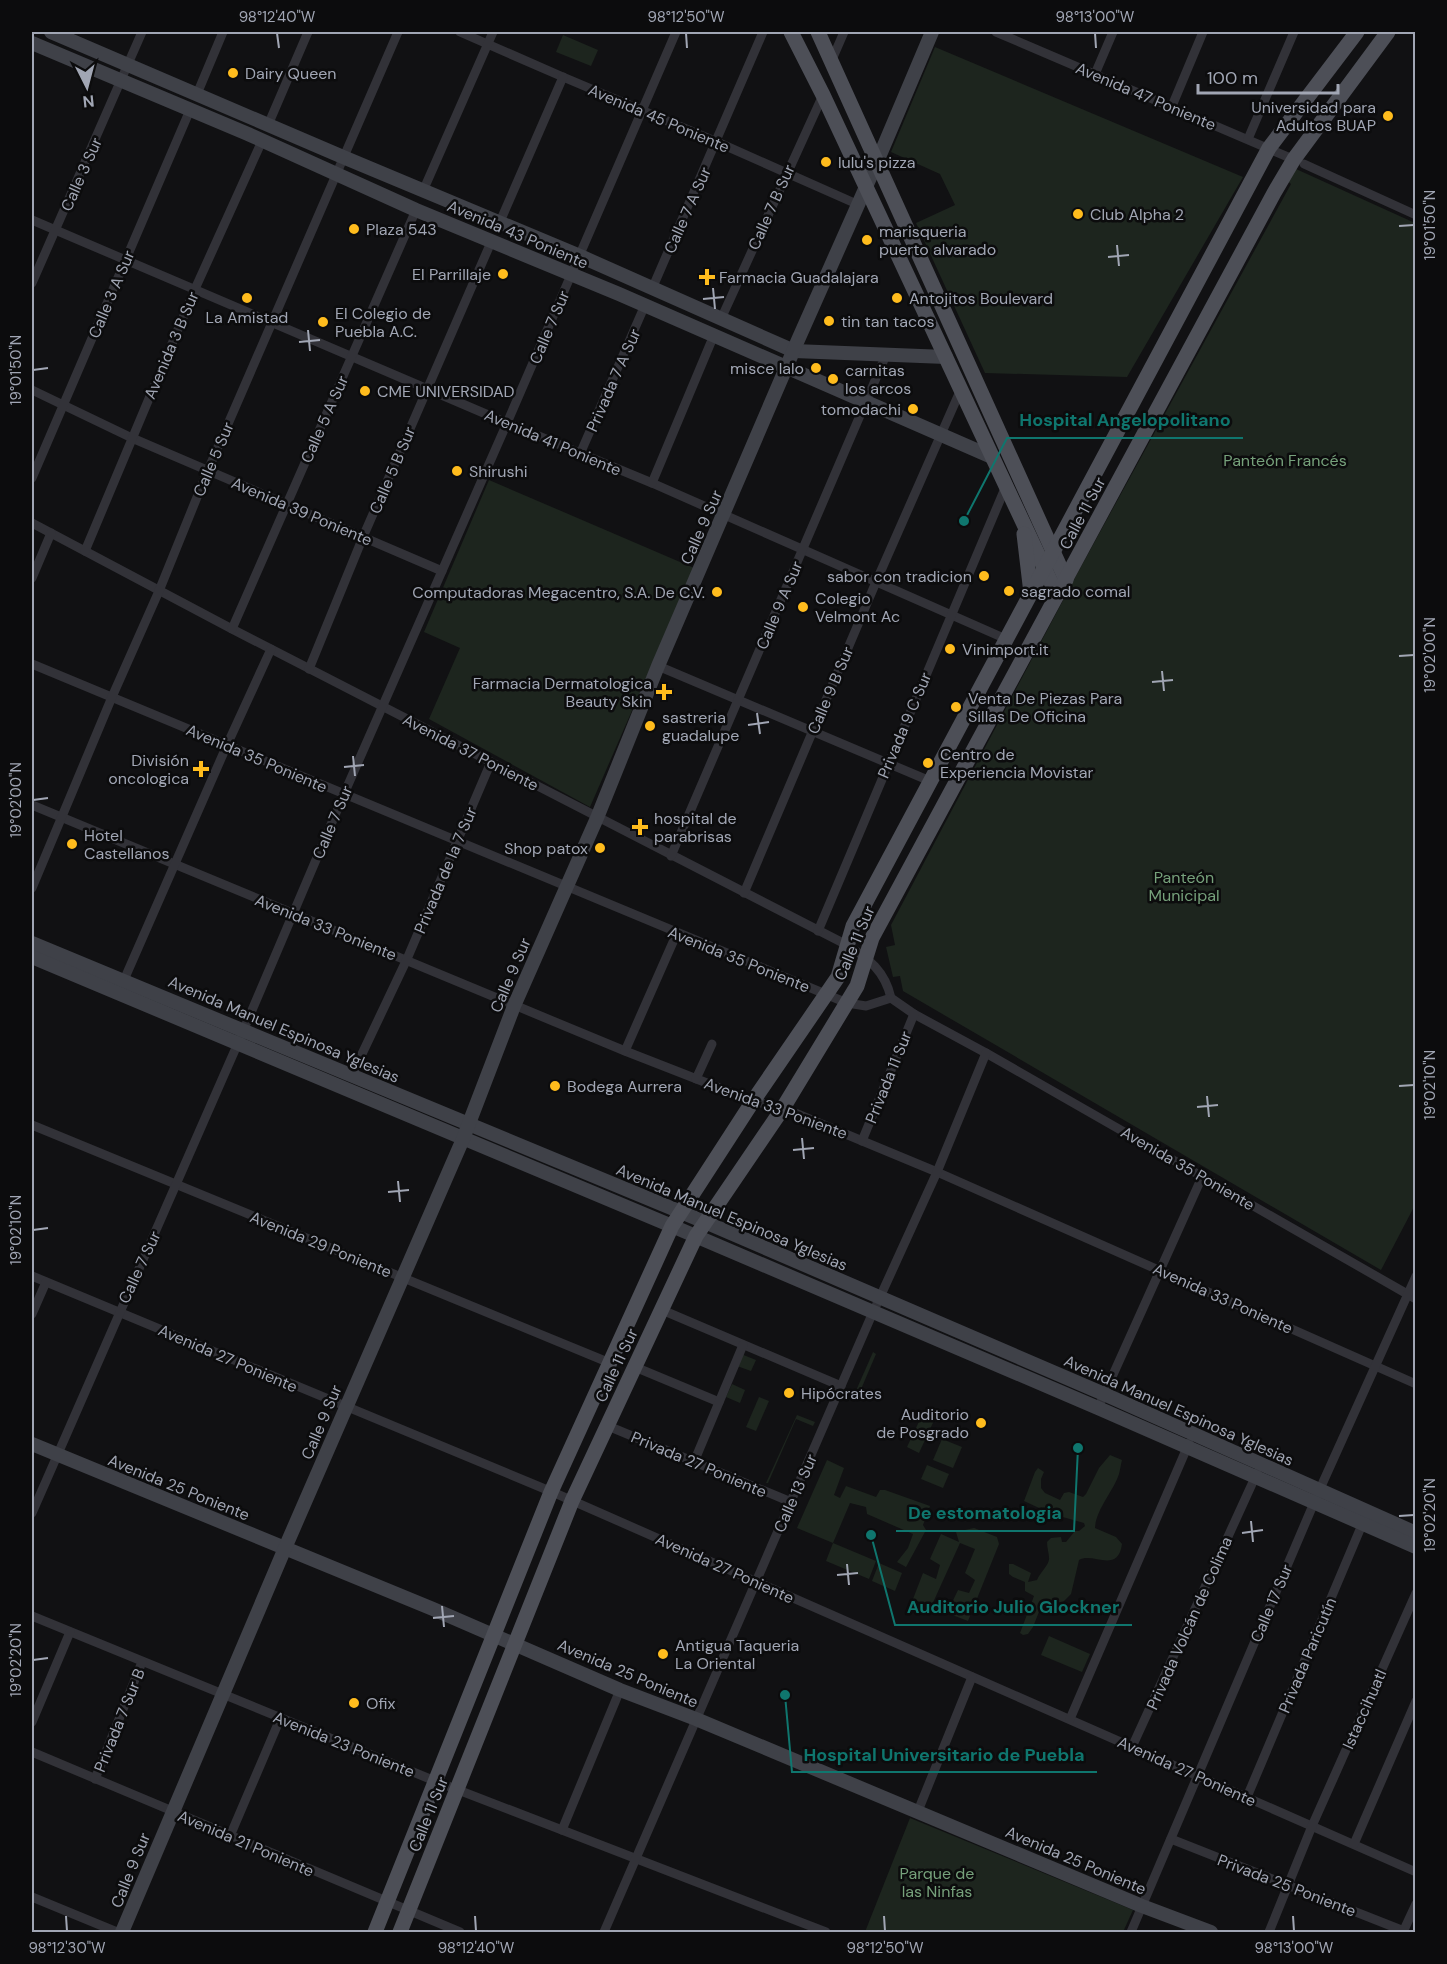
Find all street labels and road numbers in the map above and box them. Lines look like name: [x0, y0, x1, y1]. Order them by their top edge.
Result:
street label: Avenida 47 Poniente: [1073, 57, 1219, 135]
street label: Avenida 45 Poniente: [585, 79, 733, 158]
street label: Calle 3 Sur: [56, 134, 107, 214]
street label: Calle 7 B Sur: [743, 161, 800, 253]
street label: Calle 7 A Sur: [659, 164, 716, 257]
street label: Avenida 43 Poniente: [444, 195, 591, 274]
street label: Calle 3 A Sur: [84, 247, 139, 341]
street label: Calle 7 Sur: [525, 287, 574, 367]
street label: Avenida 3 B Sur: [139, 288, 204, 402]
street label: Privada 7 A Sur: [581, 325, 646, 435]
street label: Calle 5 A Sur: [296, 372, 353, 466]
street label: Avenida 41 Poniente: [481, 404, 624, 481]
street label: Calle 5 Sur: [188, 419, 239, 500]
street label: Calle 5 B Sur: [365, 423, 420, 517]
street label: Avenida 39 Poniente: [228, 472, 375, 551]
street label: Calle 11 Sur: [1055, 473, 1110, 553]
street label: Calle 9 Sur: [676, 487, 727, 568]
street label: Calle 9 A Sur: [751, 558, 808, 653]
street label: Calle 9 B Sur: [803, 643, 858, 737]
street label: Privada 9 C Sur: [873, 669, 936, 781]
street label: Avenida 37 Poniente: [399, 709, 542, 796]
street label: Avenida 35 Poniente: [183, 719, 330, 798]
street label: Calle 7 Sur: [308, 782, 357, 862]
street label: Privada de la 7 Sur: [409, 803, 482, 937]
street label: Avenida 33 Poniente: [252, 889, 400, 965]
street label: Calle 11 Sur: [829, 903, 880, 984]
street label: Avenida 35 Poniente: [665, 921, 813, 998]
street label: Calle 9 Sur: [485, 935, 536, 1016]
street label: Avenida Manuel Espinosa Yglesias: [165, 971, 403, 1088]
street label: Privada 11 Sur: [860, 1028, 916, 1126]
street label: Avenida 33 Poniente: [701, 1073, 850, 1144]
street label: Avenida 35 Poniente: [1117, 1122, 1258, 1215]
street label: Avenida Manuel Espinosa Yglesias: [613, 1159, 851, 1276]
street label: Avenida 29 Poniente: [247, 1206, 395, 1282]
street label: Calle 7 Sur: [113, 1227, 165, 1307]
street label: Avenida 33 Poniente: [1150, 1258, 1296, 1339]
street label: Avenida 27 Poniente: [155, 1320, 301, 1397]
street label: Calle 11 Sur: [590, 1325, 643, 1406]
street label: Avenida Manuel Espinosa Yglesias: [1061, 1350, 1297, 1471]
street label: Calle 9 Sur: [296, 1382, 347, 1463]
street label: Privada 27 Poniente: [628, 1426, 770, 1503]
street label: Avenida 25 Poniente: [105, 1449, 253, 1525]
street label: Calle 13 Sur: [769, 1451, 822, 1536]
street label: Avenida 27 Poniente: [652, 1528, 797, 1608]
street label: Privada Volcán de Colima: [1142, 1533, 1237, 1713]
street label: Calle 17 Sur: [1246, 1561, 1297, 1645]
street label: Privada Paricutín: [1274, 1594, 1341, 1716]
street label: Avenida 25 Poniente: [554, 1634, 701, 1713]
street label: Privada 7 Sur B: [89, 1665, 150, 1775]
street label: Istaccihuatl: [1338, 1666, 1391, 1752]
street label: Avenida 23 Poniente: [270, 1707, 418, 1782]
street label: Avenida 27 Poniente: [1114, 1731, 1259, 1811]
street label: Calle 11 Sur: [404, 1773, 453, 1855]
street label: Avenida 21 Poniente: [174, 1805, 317, 1882]
street label: Avenida 25 Poniente: [1002, 1821, 1149, 1900]
street label: Calle 9 Sur: [106, 1829, 155, 1911]
street label: Privada 25 Poniente: [1215, 1849, 1359, 1922]

